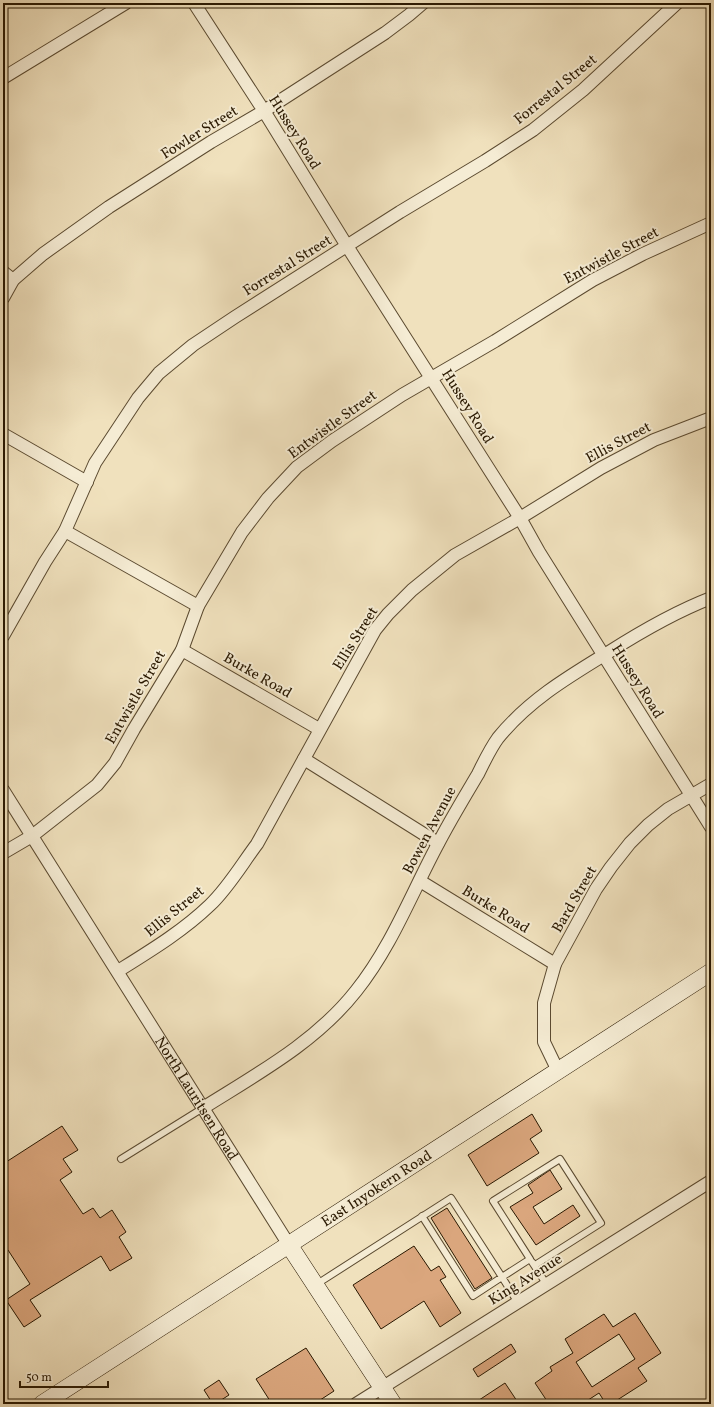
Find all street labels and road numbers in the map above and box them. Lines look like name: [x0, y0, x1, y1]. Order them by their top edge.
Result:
street label: Forrestal Street: [510, 50, 602, 130]
street label: Hussey Road: [263, 92, 325, 174]
street label: Fowler Street: [157, 101, 242, 165]
street label: Entwistle Street: [560, 222, 663, 290]
street label: Forrestal Street: [239, 231, 336, 302]
street label: Hussey Road: [436, 366, 498, 448]
street label: Entwistle Street: [284, 386, 382, 465]
street label: Ellis Street: [582, 417, 655, 469]
street label: Ellis Street: [328, 603, 384, 675]
street label: Hussey Road: [606, 641, 668, 723]
street label: Entwistle Street: [101, 647, 172, 748]
street label: Burke Road: [219, 648, 295, 704]
street label: Bowen Avenue: [398, 783, 462, 878]
street label: Bard Street: [548, 863, 603, 937]
street label: Burke Road: [457, 881, 533, 939]
street label: Ellis Street: [141, 882, 209, 943]
street label: North Lauritsen Road: [149, 1033, 242, 1165]
street label: East Inyokern Road: [318, 1146, 437, 1233]
street label: King Avenue: [485, 1249, 567, 1311]

